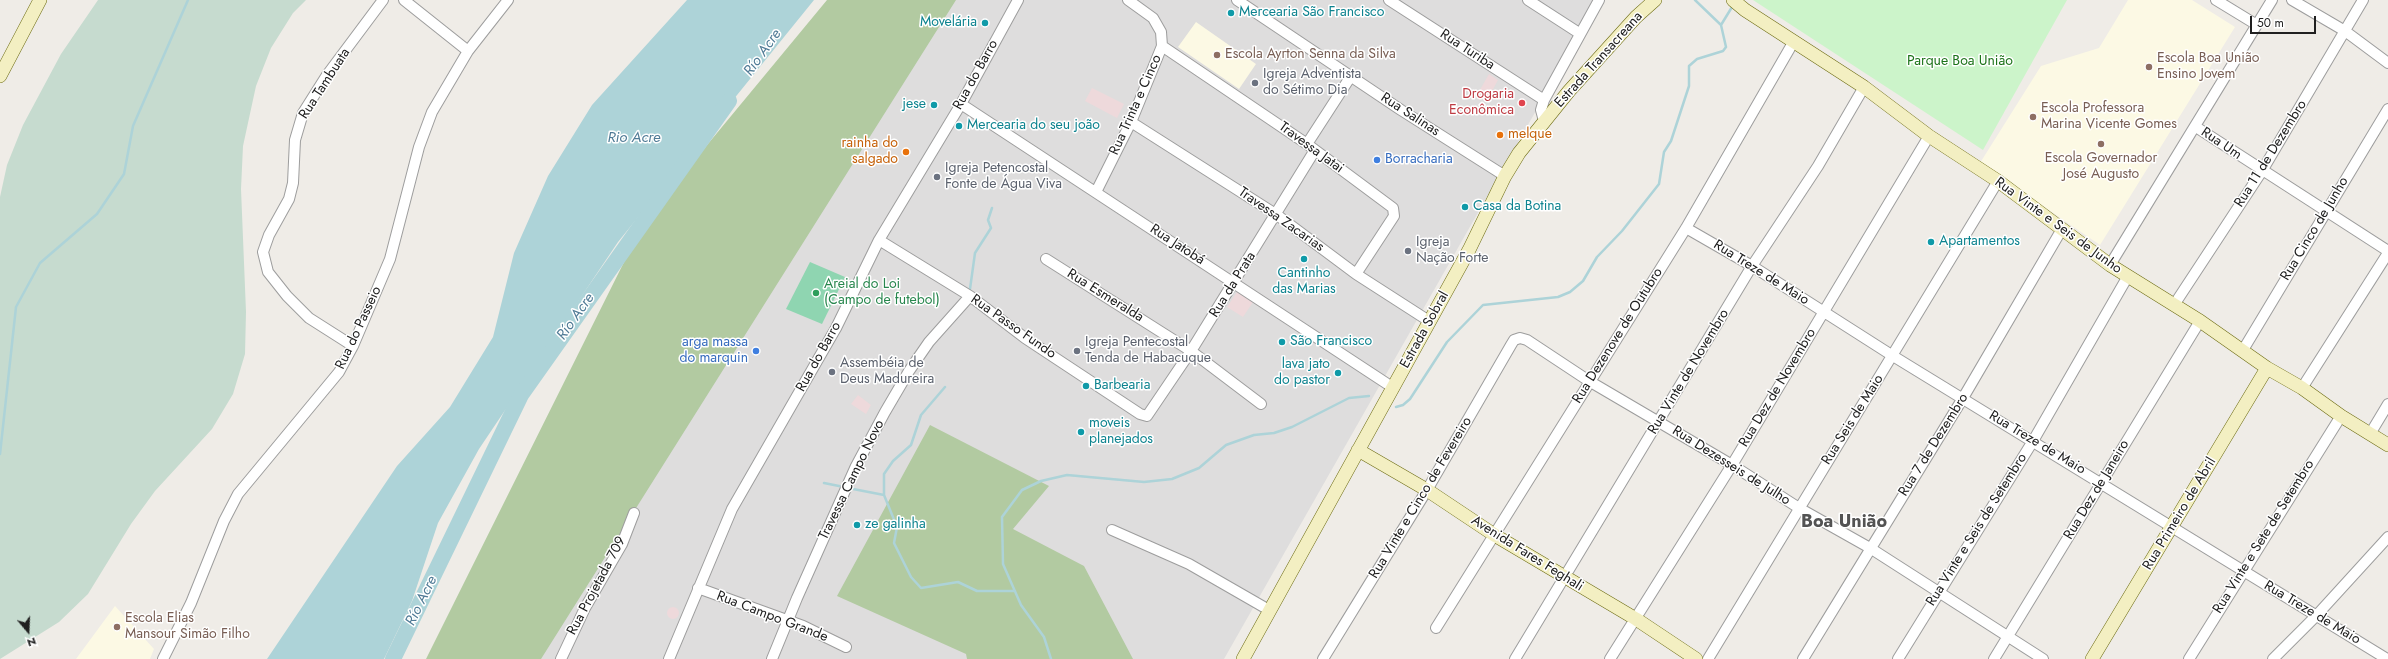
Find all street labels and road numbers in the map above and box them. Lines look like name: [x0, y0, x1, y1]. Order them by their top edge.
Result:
street label: Estrada Transacreana: [1552, 9, 1646, 111]
street label: Rua Turiba: [1436, 26, 1498, 74]
street label: Rua do Barro: [950, 37, 1002, 113]
street label: Rua Tambuata: [296, 45, 354, 123]
street label: Rua Trinta e Cinco: [1106, 52, 1166, 158]
street label: Rua Salinas: [1377, 90, 1443, 140]
street label: Rua 11 de Dezembro: [2231, 97, 2311, 211]
street label: Travessa Jatai: [1275, 119, 1347, 177]
street label: Rua Um: [2197, 124, 2245, 164]
street label: Rua Vinte e Seis de Junho: [1991, 174, 2125, 278]
street label: Rua Cinco de Junho: [2277, 174, 2353, 284]
street label: Travessa Zacarias: [1235, 184, 1327, 256]
street label: Rua Jatobá: [1146, 221, 1208, 269]
street label: Rua Treze de Maio: [1710, 237, 1812, 309]
street label: Rua da Prata: [1206, 249, 1260, 321]
street label: Rua Dezenove de Outubro: [1569, 265, 1667, 407]
street label: Rua Esmeralda: [1064, 266, 1146, 326]
street label: Rua do Passeio: [332, 284, 386, 372]
street label: Estrada Sobral: [1397, 289, 1453, 371]
street label: Rua Passo Fundo: [967, 291, 1059, 363]
street label: Rua Vinte de Novembro: [1645, 306, 1733, 438]
street label: Rua do Barro: [793, 319, 845, 395]
street label: Rua Dez de Novembro: [1736, 326, 1820, 450]
street label: Rua Seis de Maio: [1819, 372, 1887, 468]
street label: Rua 7 de Dezembro: [1896, 390, 1972, 500]
street label: Rua Treze de Maio: [1986, 408, 2088, 478]
street label: Rua Vinte e Cinco de Fevereiro: [1366, 414, 1476, 582]
street label: Travessa Campo Novo: [816, 417, 888, 543]
street label: Rua Dezesseis de Julho: [1669, 423, 1793, 509]
street label: Rua Dez de Janeiro: [2061, 437, 2133, 543]
street label: Rua Vinte e Seis de Setembro: [1923, 451, 2031, 609]
street label: Rua Primeiro de Abril: [2140, 455, 2220, 573]
street label: Rua Vinte e Sete de Setembro: [2210, 457, 2318, 617]
street label: Avenida Fares Feghali: [1468, 513, 1586, 595]
street label: Rua Projetada 709: [564, 534, 630, 638]
street label: Rua Treze de Maio: [2261, 578, 2363, 648]
street label: Rua Campo Grande: [714, 588, 830, 646]

